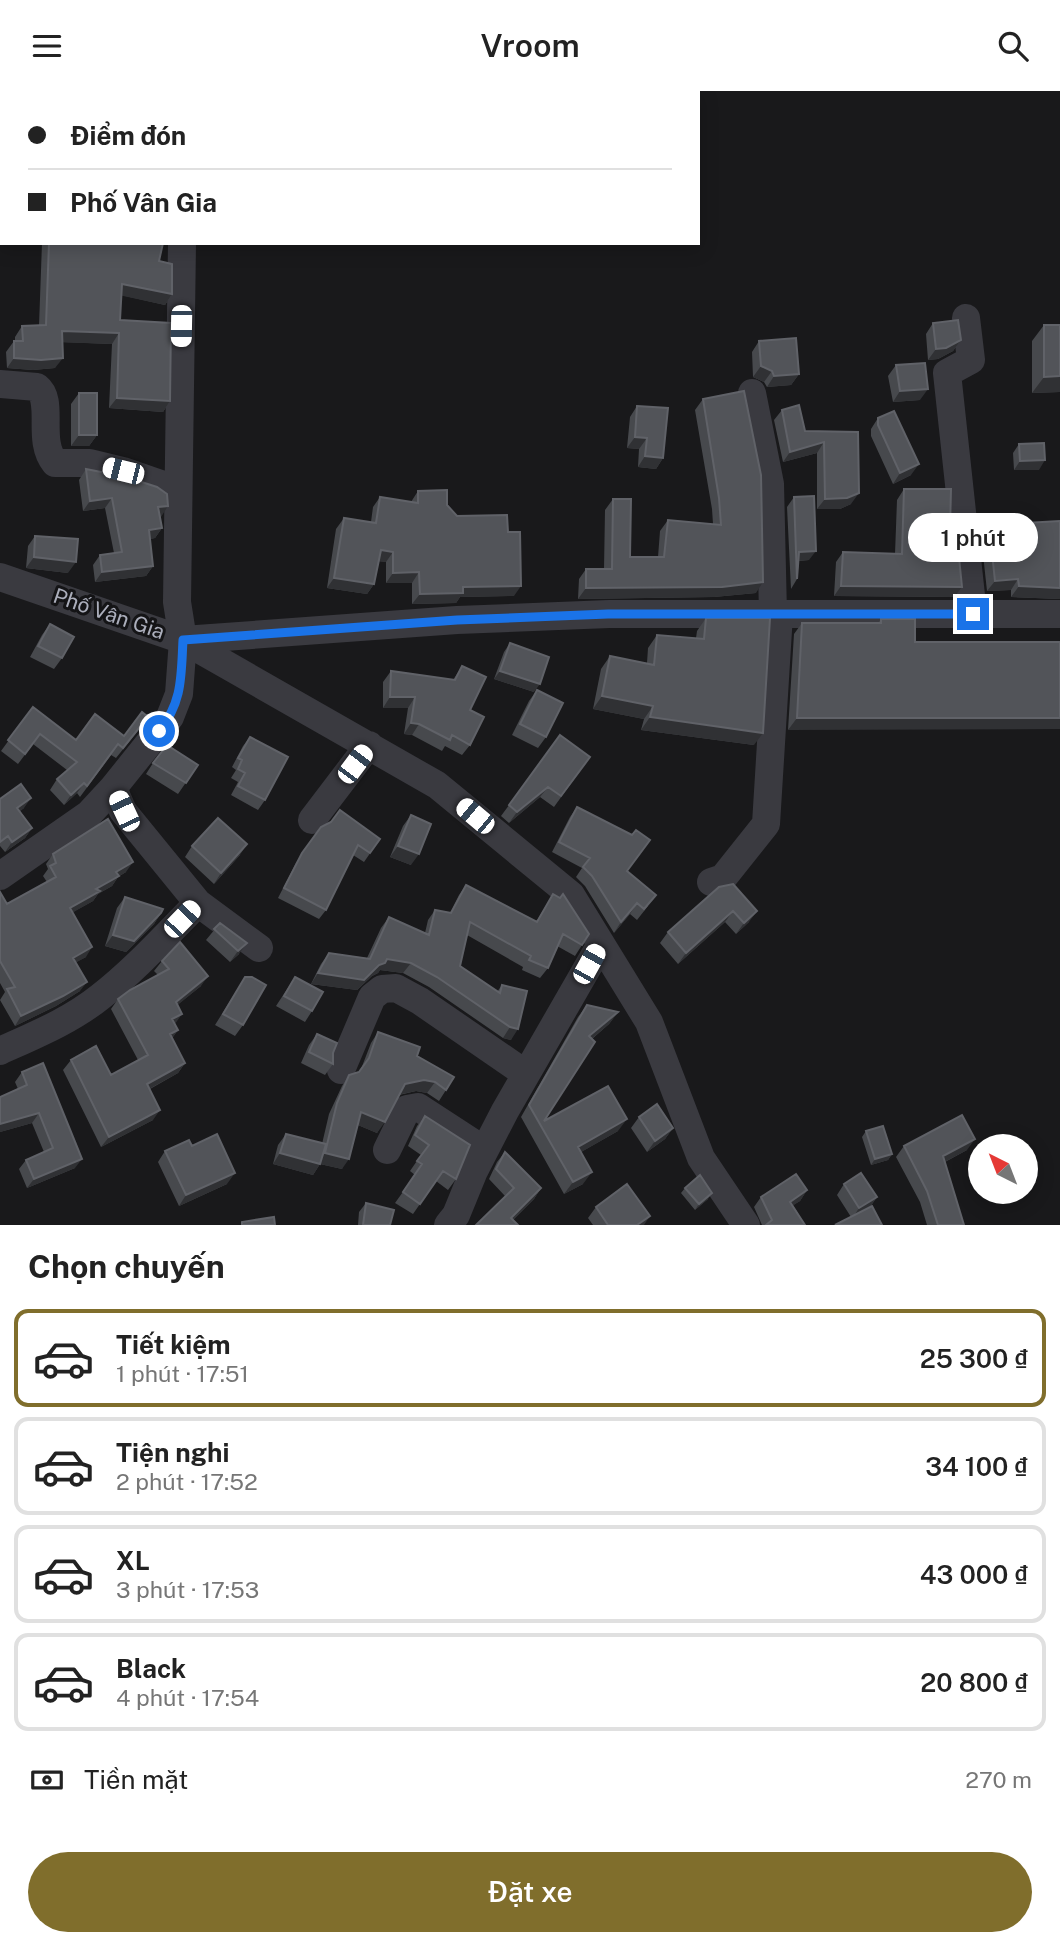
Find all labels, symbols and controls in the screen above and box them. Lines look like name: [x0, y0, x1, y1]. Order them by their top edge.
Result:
icon: menu: [28, 27, 66, 65]
text: Vroom: [480, 27, 580, 64]
icon: search: [994, 27, 1032, 65]
text: Điểm đón: [70, 120, 186, 151]
text: Phố Vân Gia: [70, 187, 217, 218]
car: [171, 305, 192, 347]
car: [101, 456, 146, 486]
callout: 1 phút: [908, 512, 1038, 561]
text: 1 phút: [940, 524, 1006, 551]
street label: Phố Vân Gia: [50, 583, 168, 644]
route end: [957, 598, 989, 630]
route start: [143, 715, 175, 747]
car: [334, 741, 377, 787]
car: [106, 788, 143, 834]
car: [453, 794, 498, 838]
car: [160, 897, 205, 941]
car: [570, 941, 609, 987]
north arrow: [968, 1134, 1038, 1204]
map controls: [968, 1134, 1038, 1204]
text: Chọn chuyến: [28, 1248, 225, 1285]
icon: car: [32, 1327, 95, 1390]
text: Tiết kiệm: [116, 1329, 231, 1360]
text: 25 300 ₫: [920, 1343, 1028, 1374]
text: 1 phút · 17:51: [116, 1360, 249, 1387]
icon: car: [32, 1435, 95, 1498]
text: Tiện nghi: [116, 1437, 229, 1468]
text: 34 100 ₫: [925, 1451, 1028, 1482]
text: 2 phút · 17:52: [116, 1468, 258, 1495]
icon: car: [32, 1543, 95, 1606]
text: XL: [116, 1545, 150, 1576]
text: 43 000 ₫: [920, 1559, 1028, 1590]
text: 3 phút · 17:53: [116, 1576, 259, 1603]
icon: car: [32, 1651, 95, 1714]
text: Black: [116, 1653, 186, 1684]
text: 20 800 ₫: [920, 1667, 1028, 1698]
text: 4 phút · 17:54: [116, 1684, 259, 1711]
icon: cash: [28, 1761, 66, 1799]
text: Tiền mặt: [84, 1764, 188, 1795]
text: 270 m: [965, 1766, 1032, 1793]
button: Đặt xe: [28, 1852, 1032, 1932]

